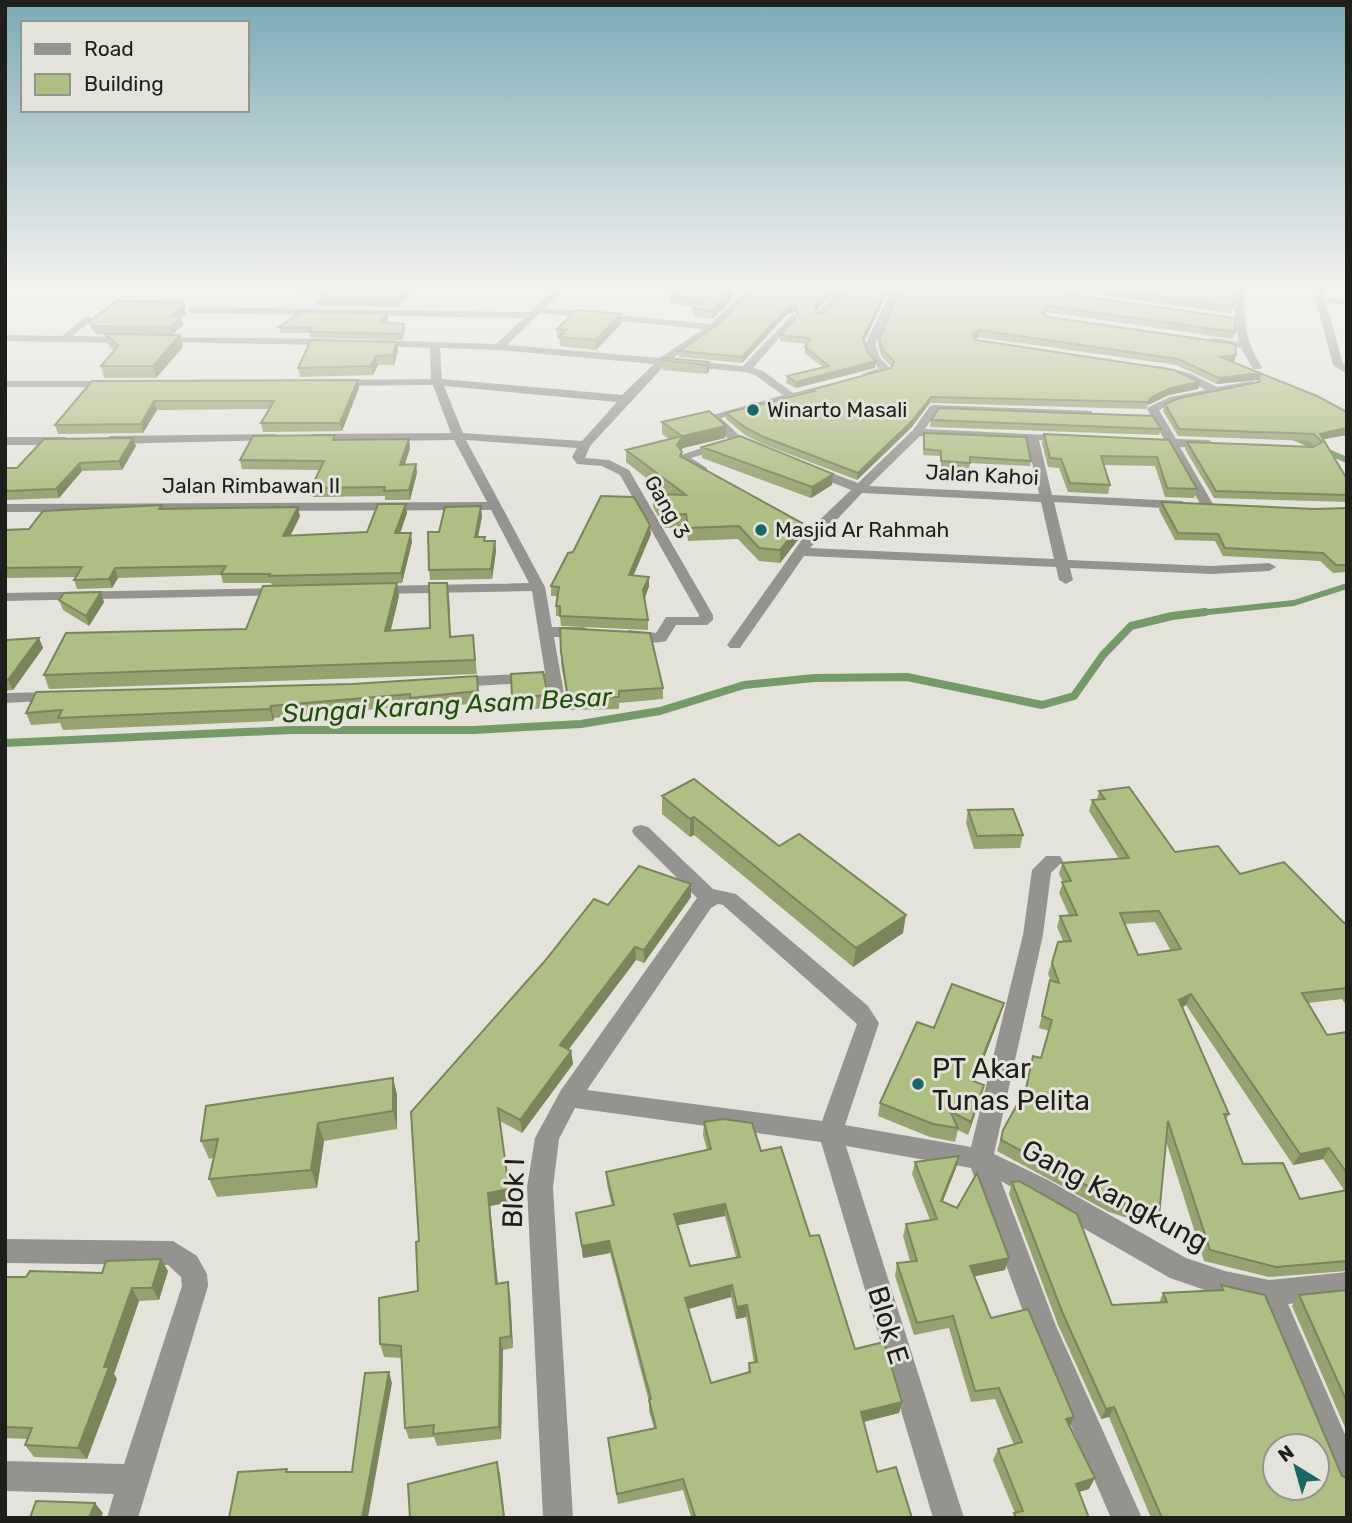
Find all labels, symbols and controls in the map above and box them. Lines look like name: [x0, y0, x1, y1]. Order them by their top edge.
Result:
legend: [21, 21, 248, 112]
text: Road: [84, 36, 134, 61]
text: Building: [84, 71, 164, 96]
place label: Winarto Masali: [767, 397, 907, 422]
marker: Winarto Masali: [745, 402, 761, 418]
street label: Jalan Kahoi: [925, 459, 1039, 490]
street label: Gang 3: [639, 471, 695, 543]
street label: Jalan Rimbawan II: [162, 473, 340, 498]
place label: Masjid Ar Rahmah: [775, 517, 949, 542]
marker: Masjid Ar Rahmah: [753, 522, 769, 538]
water label: Sungai Karang Asam Besar: [282, 681, 614, 730]
place label: PT Akar Tunas Pelita: [932, 1052, 1090, 1117]
marker: PT Akar Tunas Pelita: [910, 1076, 926, 1092]
street label: Gang Kangkung: [1016, 1133, 1213, 1258]
street label: Blok I: [496, 1157, 531, 1229]
street label: Blok E: [861, 1282, 916, 1368]
north arrow: [1261, 1432, 1331, 1502]
text: N: [1274, 1441, 1298, 1467]

